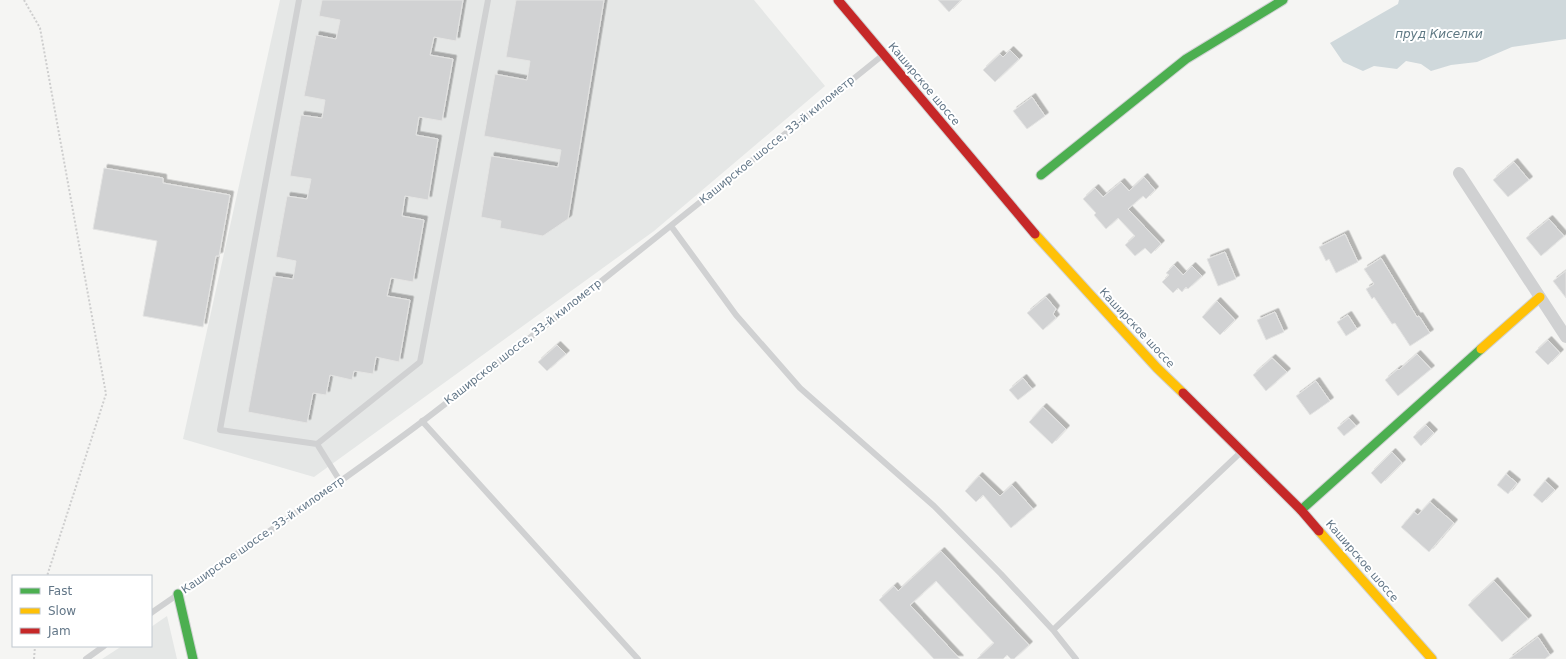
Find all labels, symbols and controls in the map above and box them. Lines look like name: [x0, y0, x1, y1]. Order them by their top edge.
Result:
water label: пруд Киселки: [1395, 27, 1483, 41]
street label: Каширское шоссе: [886, 40, 963, 128]
street label: Каширское шоссе, 33-й километр: [697, 73, 857, 207]
street label: Каширское шоссе, 33-й километр: [442, 277, 604, 407]
street label: Каширское шоссе: [1097, 286, 1177, 371]
street label: Каширское шоссе, 33-й километр: [179, 474, 347, 596]
street label: Каширское шоссе: [1323, 517, 1401, 605]
legend: [12, 575, 152, 647]
text: Fast: [48, 584, 72, 598]
text: Slow: [48, 604, 76, 618]
text: Jam: [47, 624, 71, 638]

